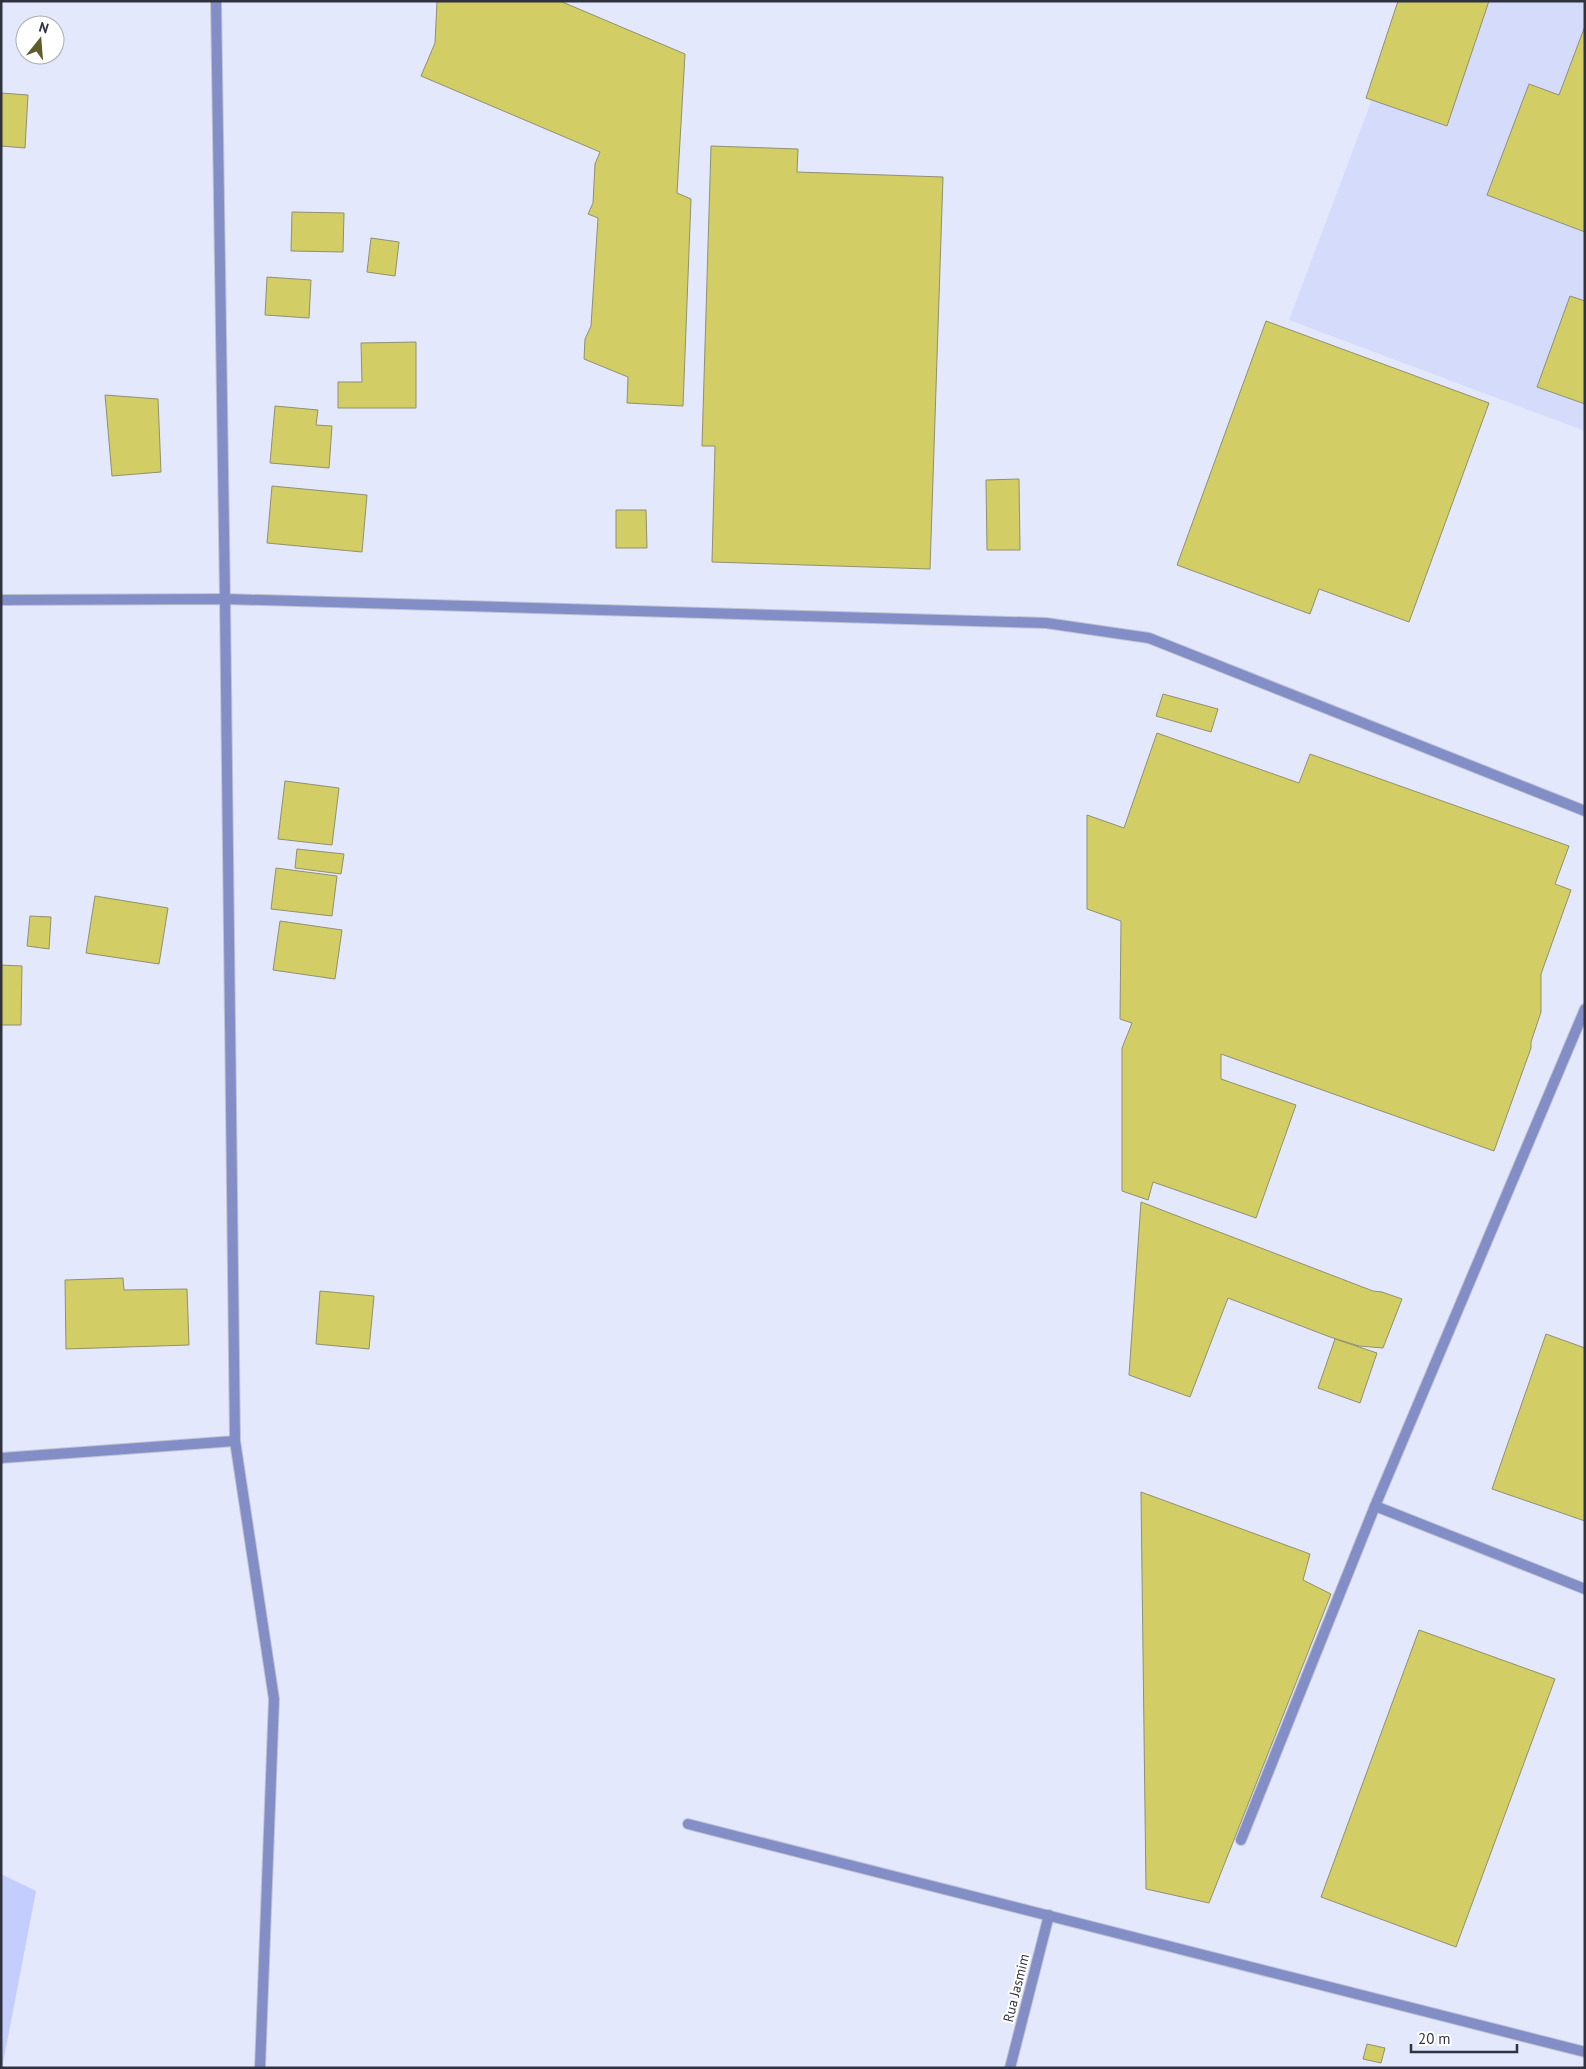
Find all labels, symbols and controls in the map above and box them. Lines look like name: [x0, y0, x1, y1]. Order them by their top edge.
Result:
north arrow: [15, 15, 65, 65]
text: N: [37, 18, 51, 38]
street label: Rua Jasmim: [999, 1952, 1033, 2024]
scale bar: [1411, 2022, 1517, 2054]
text: 20 m: [1418, 2029, 1451, 2048]

